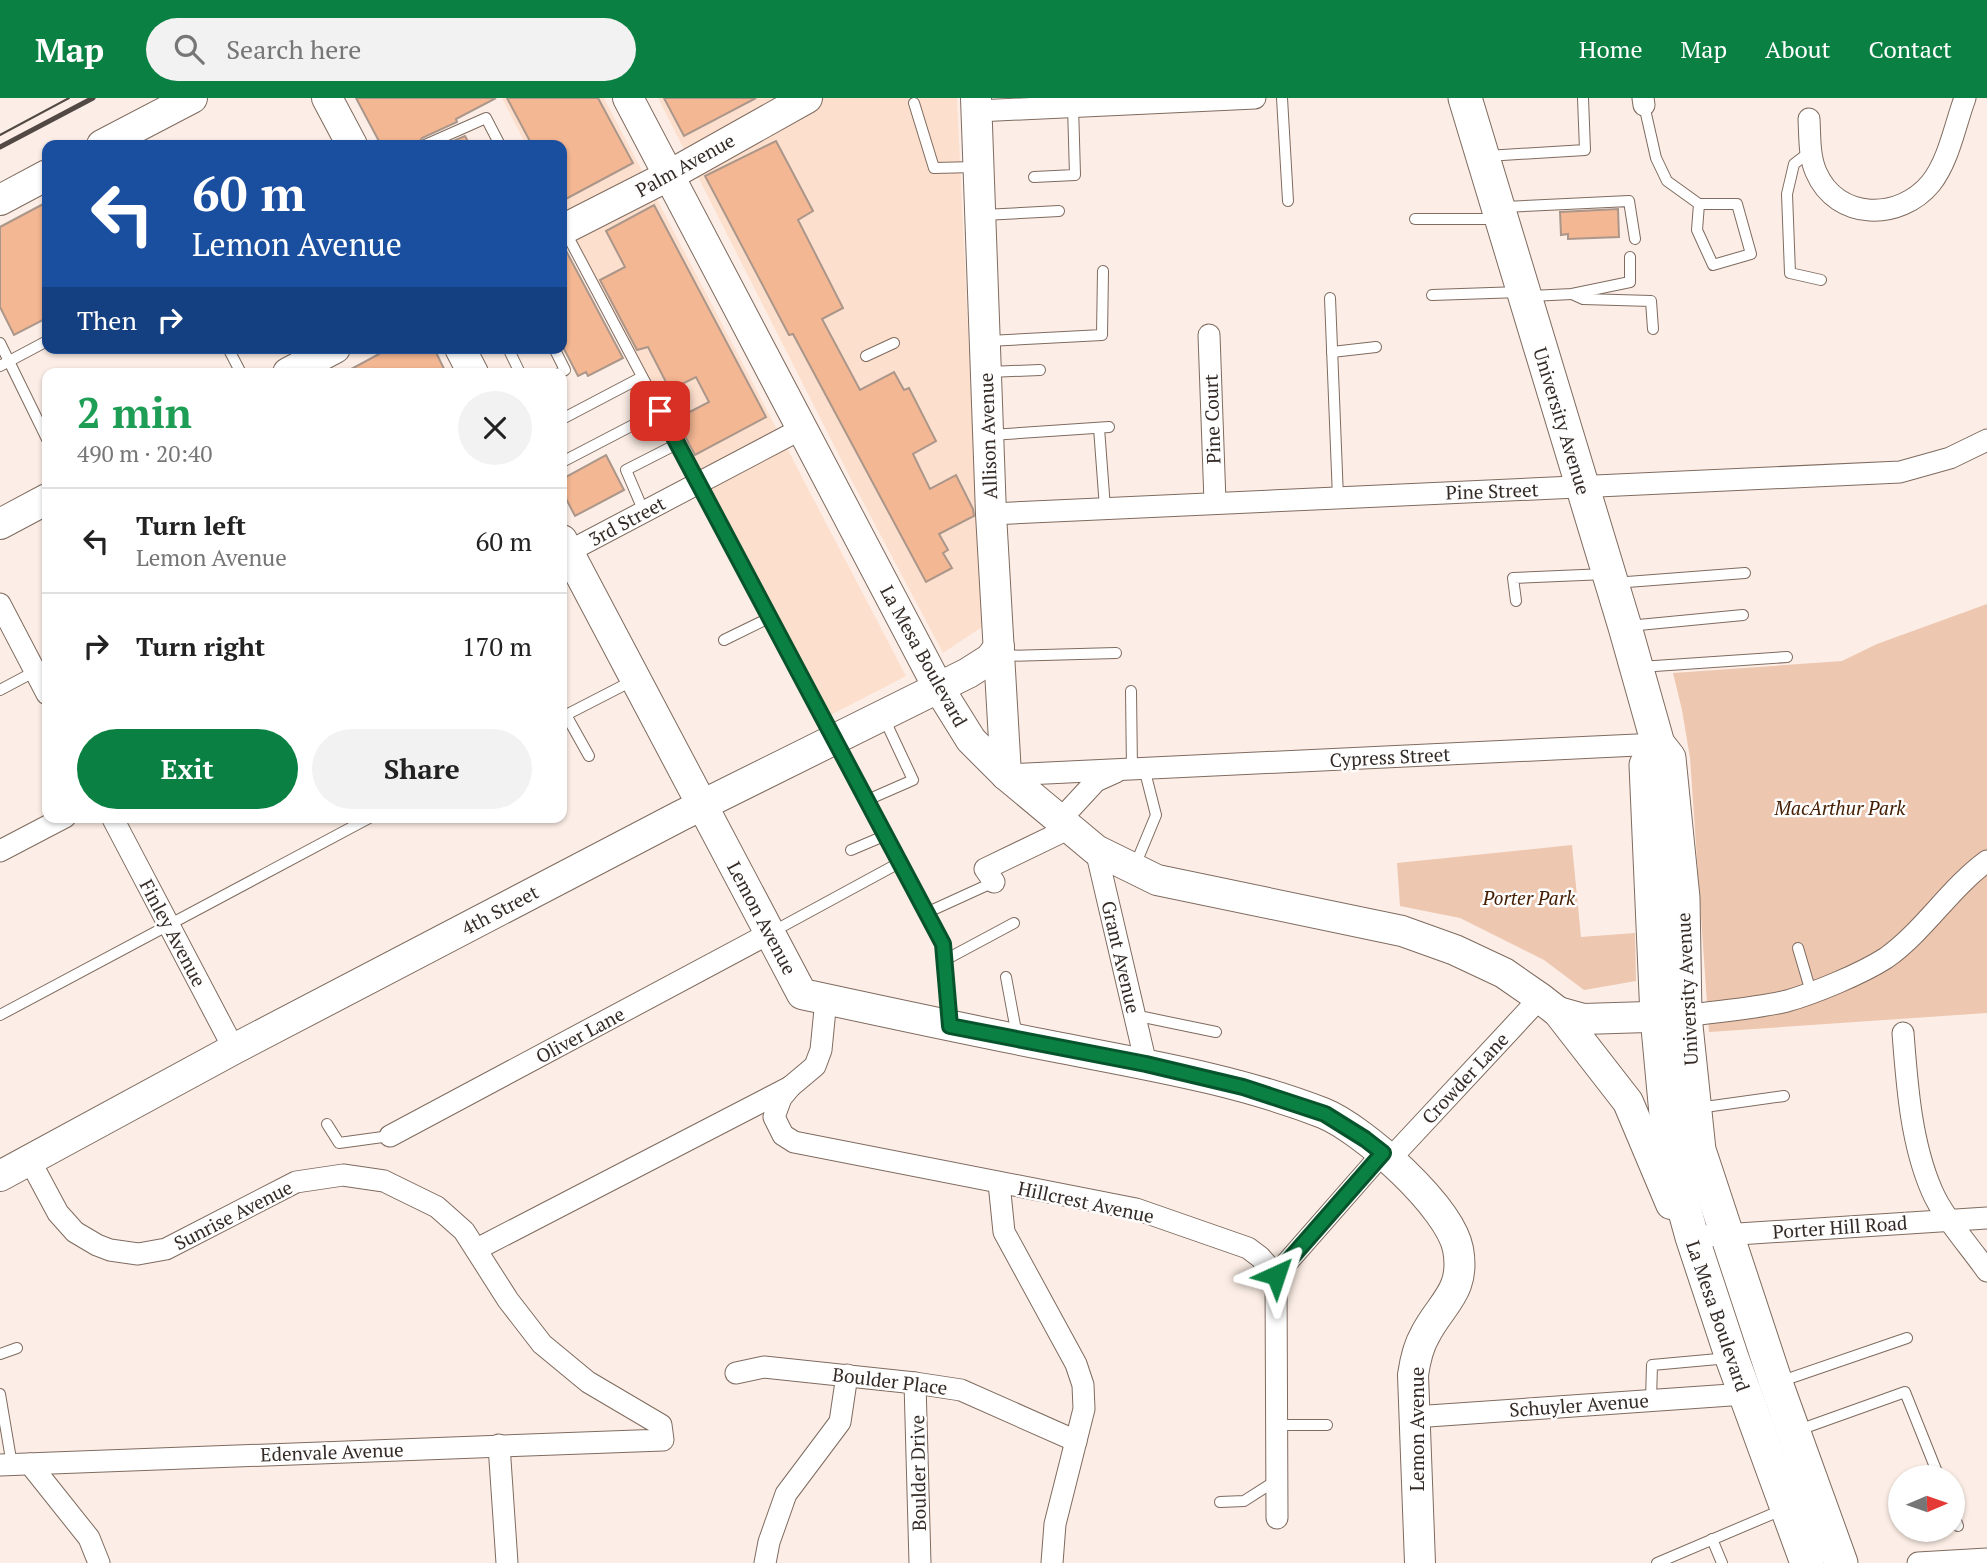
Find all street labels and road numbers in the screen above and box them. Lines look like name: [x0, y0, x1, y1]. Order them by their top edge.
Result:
street label: Palm Avenue: [631, 127, 739, 202]
street label: University Avenue: [1528, 344, 1597, 498]
street label: Allison Avenue: [973, 372, 1002, 500]
street label: Pine Court: [1197, 374, 1226, 464]
street label: Pine Street: [1445, 476, 1539, 505]
street label: 3rd Street: [584, 490, 669, 551]
street label: La Mesa Boulevard: [875, 581, 974, 731]
street label: Cypress Street: [1329, 741, 1451, 772]
street label: Lemon Avenue: [722, 857, 803, 979]
street label: Finley Avenue: [135, 875, 212, 991]
street label: 4th Street: [457, 879, 543, 940]
street label: Grant Avenue: [1096, 898, 1147, 1016]
street label: University Avenue: [1670, 912, 1703, 1066]
street label: Oliver Lane: [531, 1001, 629, 1068]
street label: Crowder Lane: [1416, 1027, 1514, 1129]
street label: Sunrise Avenue: [169, 1174, 296, 1255]
street label: Hillcrest Avenue: [1016, 1175, 1156, 1228]
street label: Porter Hill Road: [1772, 1209, 1909, 1244]
street label: La Mesa Boulevard: [1681, 1237, 1756, 1395]
street label: Boulder Place: [831, 1361, 949, 1400]
street label: Lemon Avenue: [1404, 1367, 1429, 1491]
street label: Schuyler Avenue: [1508, 1387, 1650, 1422]
street label: Boulder Drive: [904, 1415, 931, 1531]
street label: Edenvale Avenue: [260, 1437, 404, 1466]

